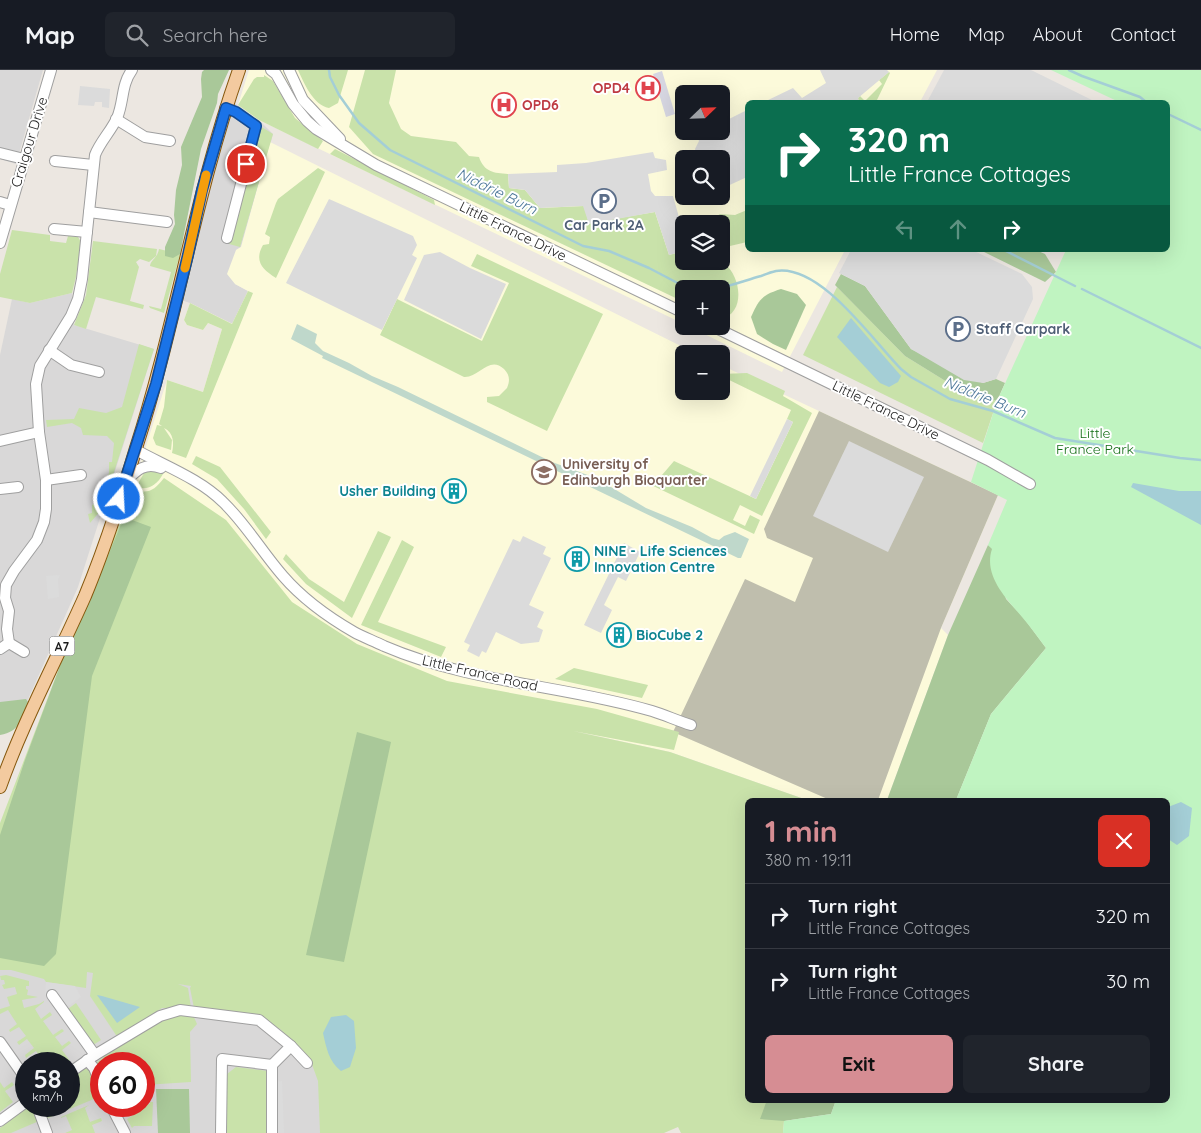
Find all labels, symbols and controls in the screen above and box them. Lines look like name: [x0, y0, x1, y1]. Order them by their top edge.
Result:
search box: [105, 12, 455, 57]
text: Map: [25, 20, 75, 50]
icon: search: [123, 21, 151, 49]
text: Search here: [163, 23, 268, 47]
text: Home: [890, 23, 940, 46]
text: Map: [968, 23, 1005, 46]
text: About: [1033, 23, 1083, 46]
text: Contact: [1111, 23, 1176, 46]
hospital icon: OPD4: [635, 75, 661, 101]
place label: OPD4: [593, 79, 630, 97]
north arrow: [675, 85, 730, 140]
map controls: [675, 85, 730, 400]
hospital icon: OPD6: [491, 92, 517, 118]
street label: Craigour Drive: [7, 95, 51, 189]
place label: OPD6: [522, 96, 559, 114]
text: 320 m: [848, 117, 950, 161]
icon: right: [765, 120, 830, 185]
pin: [225, 143, 267, 185]
icon: arrive: [232, 150, 260, 178]
button: search: [675, 150, 730, 205]
text: Little France Cottages: [848, 160, 1071, 188]
water label: Niddrie Burn: [454, 163, 540, 219]
parking icon: Car Park 2A: [591, 188, 617, 214]
street label: Little France Drive: [456, 197, 570, 265]
button: layers: [675, 215, 730, 270]
icon: left: [891, 215, 919, 243]
icon: ahead: [944, 215, 972, 243]
icon: right: [997, 215, 1025, 243]
place label: Car Park 2A: [564, 216, 644, 234]
button: +: [675, 280, 730, 335]
parking icon: Staff Carpark: [945, 316, 971, 342]
place label: Staff Carpark: [976, 320, 1070, 338]
button: −: [675, 345, 730, 400]
water label: Niddrie Burn: [941, 372, 1029, 422]
street label: Little France Drive: [829, 376, 943, 444]
park label: Little France Park: [1056, 424, 1134, 458]
place label: University of Edinburgh Bioquarter: [562, 455, 707, 489]
school or university icon: University of Edinburgh Bioquarter: [531, 459, 557, 485]
position arrow: [92, 472, 144, 524]
building icon: Usher Building: [441, 478, 467, 504]
place label: Usher Building: [339, 482, 436, 500]
place label: NINE - Life Sciences Innovation Centre: [594, 542, 727, 576]
building icon: NINE - Life Sciences Innovation Centre: [564, 546, 590, 572]
building icon: BioCube 2: [606, 622, 632, 648]
place label: BioCube 2: [636, 626, 703, 644]
road number: A7: [50, 636, 74, 656]
street label: Little France Road: [420, 651, 540, 695]
text: 1 min: [765, 812, 838, 850]
button: close: [1098, 815, 1150, 867]
text: 380 m · 19:11: [765, 850, 852, 870]
text: Turn right: [808, 894, 897, 918]
icon: right: [765, 902, 793, 930]
text: 320 m: [1096, 904, 1150, 928]
text: Little France Cottages: [808, 918, 970, 938]
text: Turn right: [808, 959, 897, 983]
icon: right: [765, 967, 793, 995]
text: 30 m: [1106, 969, 1150, 993]
text: Little France Cottages: [808, 983, 970, 1003]
button: Exit: [765, 1035, 953, 1093]
button: Share: [963, 1035, 1150, 1093]
speed limit sign: 60: [90, 1052, 155, 1117]
text: 58: [33, 1063, 62, 1094]
text: km/h: [32, 1089, 63, 1104]

